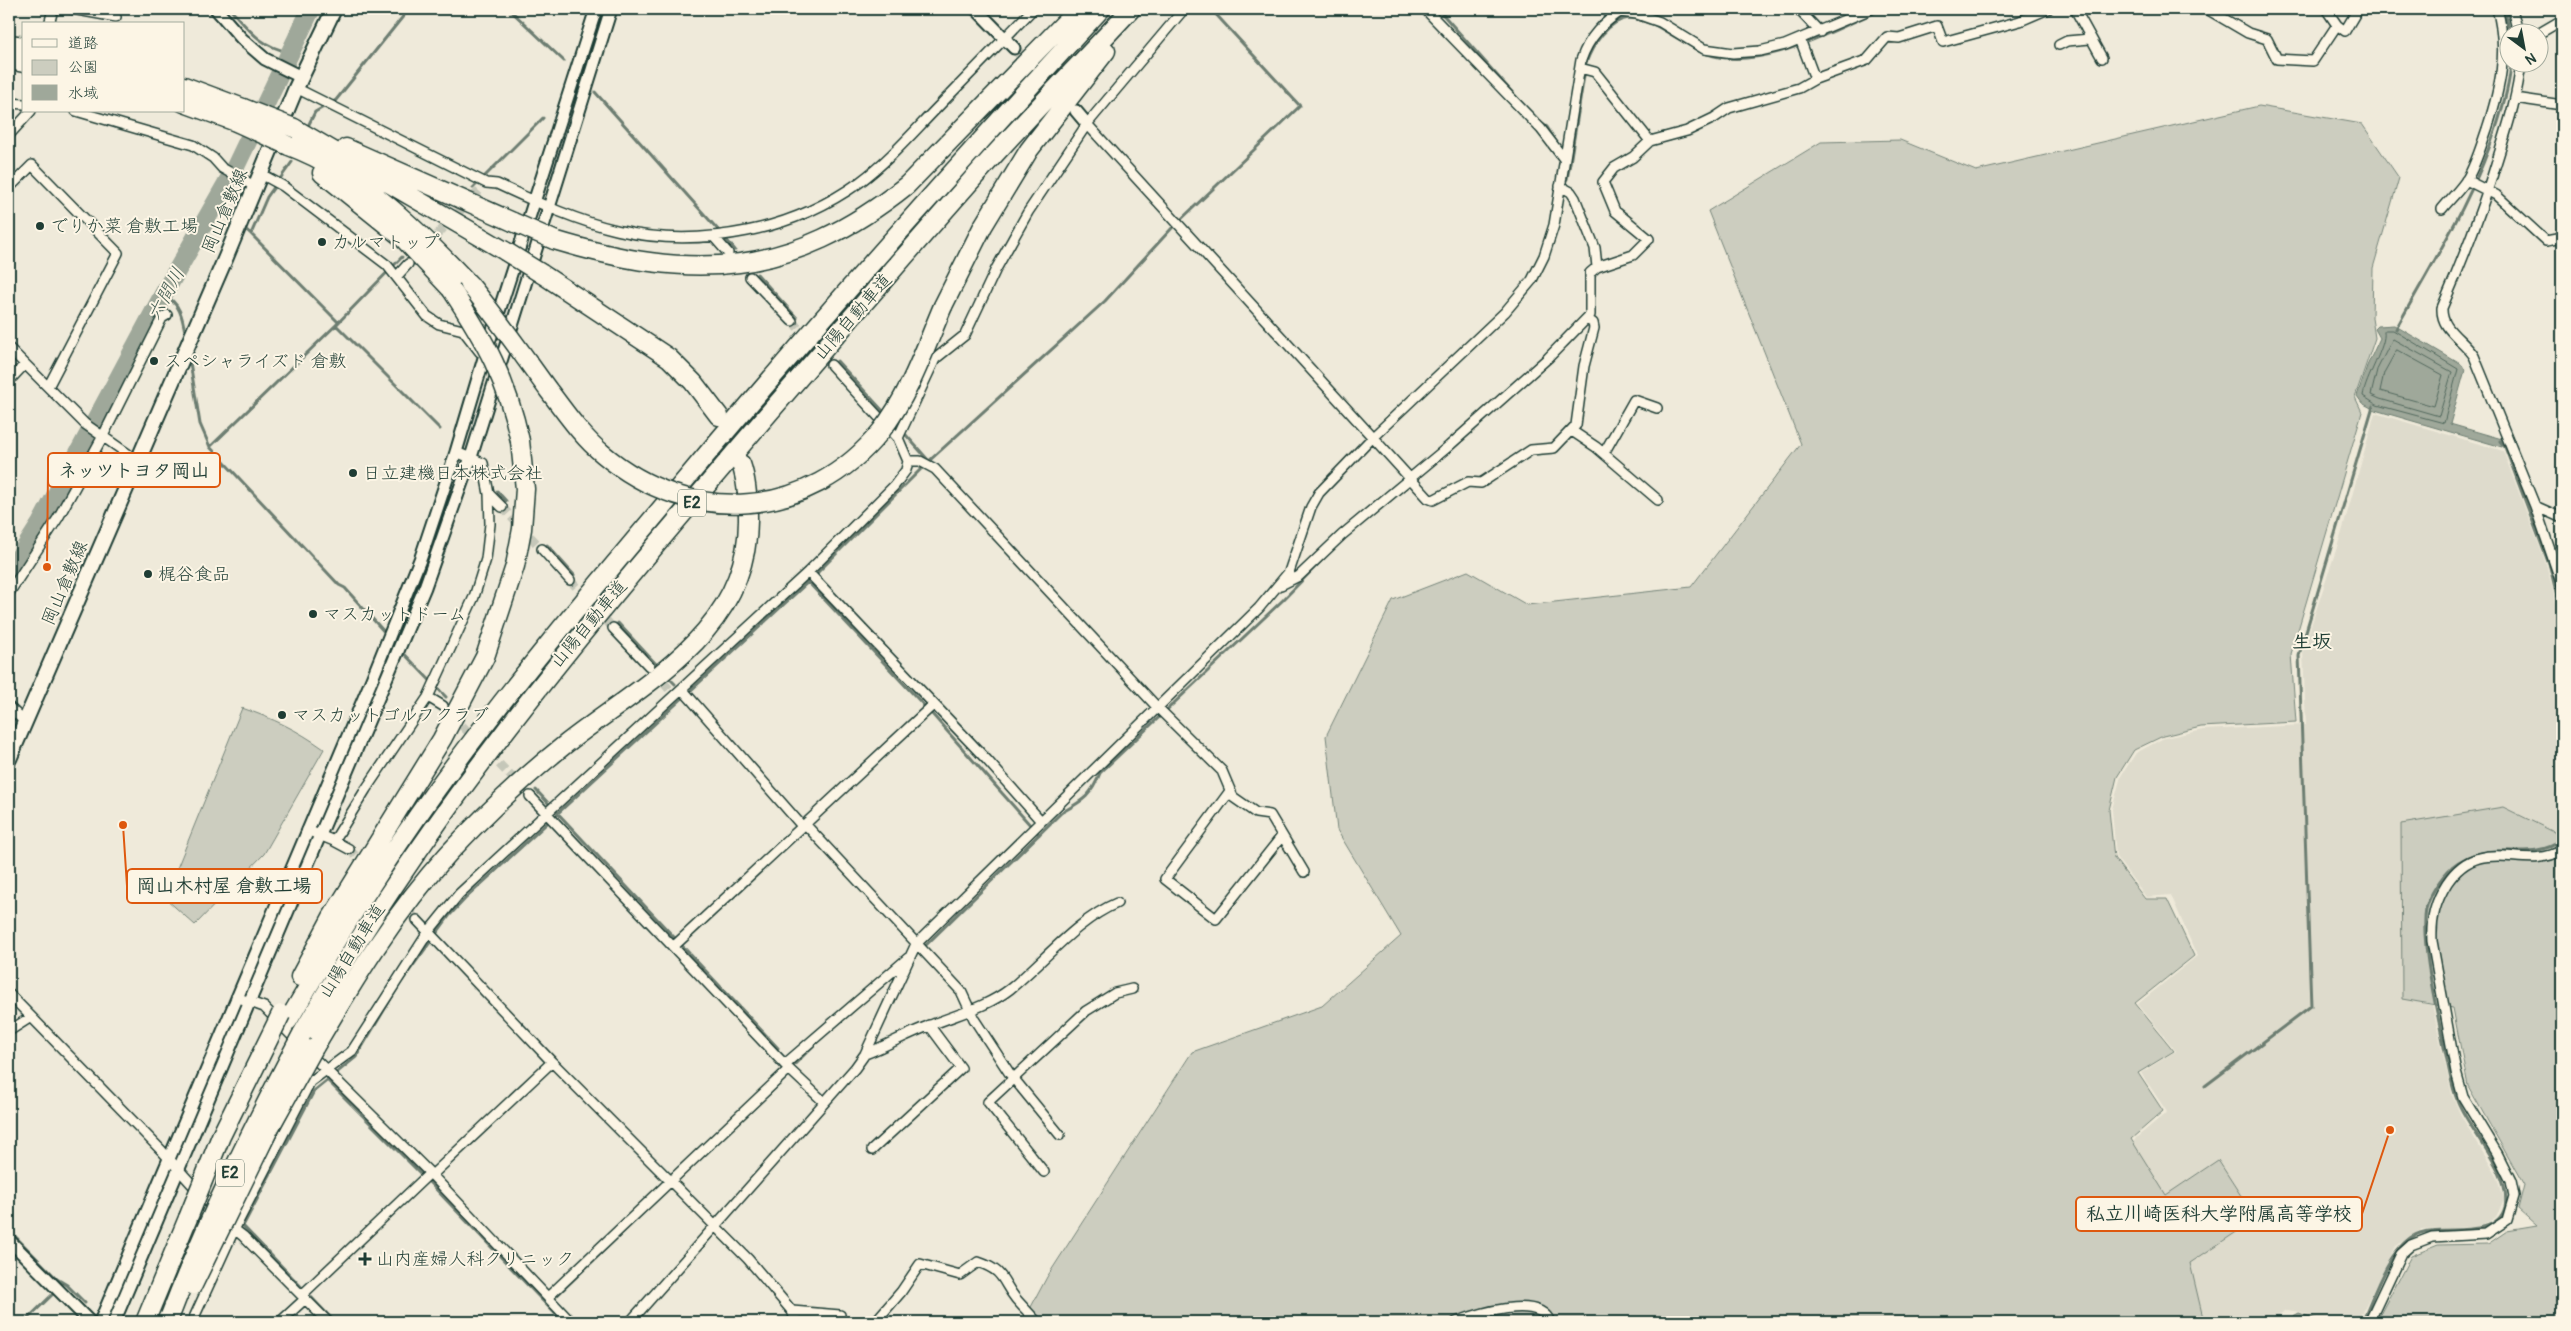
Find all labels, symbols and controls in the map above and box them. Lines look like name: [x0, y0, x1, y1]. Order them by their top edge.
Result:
legend: [22, 22, 185, 112]
north arrow: [2498, 22, 2548, 72]
text: 道路: [68, 34, 98, 53]
text: N: [2522, 49, 2539, 68]
text: 公園: [68, 58, 98, 77]
text: 水域: [68, 84, 98, 103]
street label: 岡山倉敷線: [197, 165, 253, 257]
place label: でりか菜 倉敷工場: [50, 215, 198, 238]
marker: でりか菜 倉敷工場: [34, 220, 46, 232]
place label: カルマトップ: [332, 231, 440, 254]
marker: カルマトップ: [316, 236, 328, 248]
water label: 六間川: [142, 263, 190, 325]
street label: 山陽自動車道: [809, 269, 897, 365]
place label: スペシャライズド 倉敷: [164, 350, 346, 373]
marker: スペシャライズド 倉敷: [148, 355, 160, 367]
callout: ネッツトヨタ岡山: [48, 453, 220, 487]
text: ネッツトヨタ岡山: [58, 459, 210, 483]
place label: 日立建機日本株式会社: [363, 462, 543, 485]
marker: 日立建機日本株式会社: [347, 467, 359, 479]
road number: E2: [678, 489, 706, 516]
street label: 岡山倉敷線: [37, 537, 93, 629]
place label: 梶谷食品: [158, 563, 230, 586]
marker: 梶谷食品: [142, 568, 154, 580]
street label: 山陽自動車道: [545, 575, 633, 673]
place label: マスカットドーム: [323, 603, 466, 626]
marker: マスカットドーム: [307, 608, 319, 620]
district label: 生坂: [2292, 629, 2332, 654]
place label: マスカットゴルフクラブ: [292, 704, 489, 727]
marker: マスカットゴルフクラブ: [276, 709, 288, 721]
callout: 岡山木村屋 倉敷工場: [127, 869, 322, 903]
text: 岡山木村屋 倉敷工場: [136, 874, 312, 898]
street label: 山陽自動車道: [314, 899, 390, 1003]
road number: E2: [216, 1160, 244, 1186]
callout: 私立川崎医科大学附属高等学校: [2076, 1197, 2362, 1231]
text: 私立川崎医科大学附属高等学校: [2086, 1202, 2352, 1226]
place label: 山内産婦人科クリニック: [376, 1248, 574, 1271]
marker: 山内産婦人科クリニック: [358, 1252, 372, 1266]

